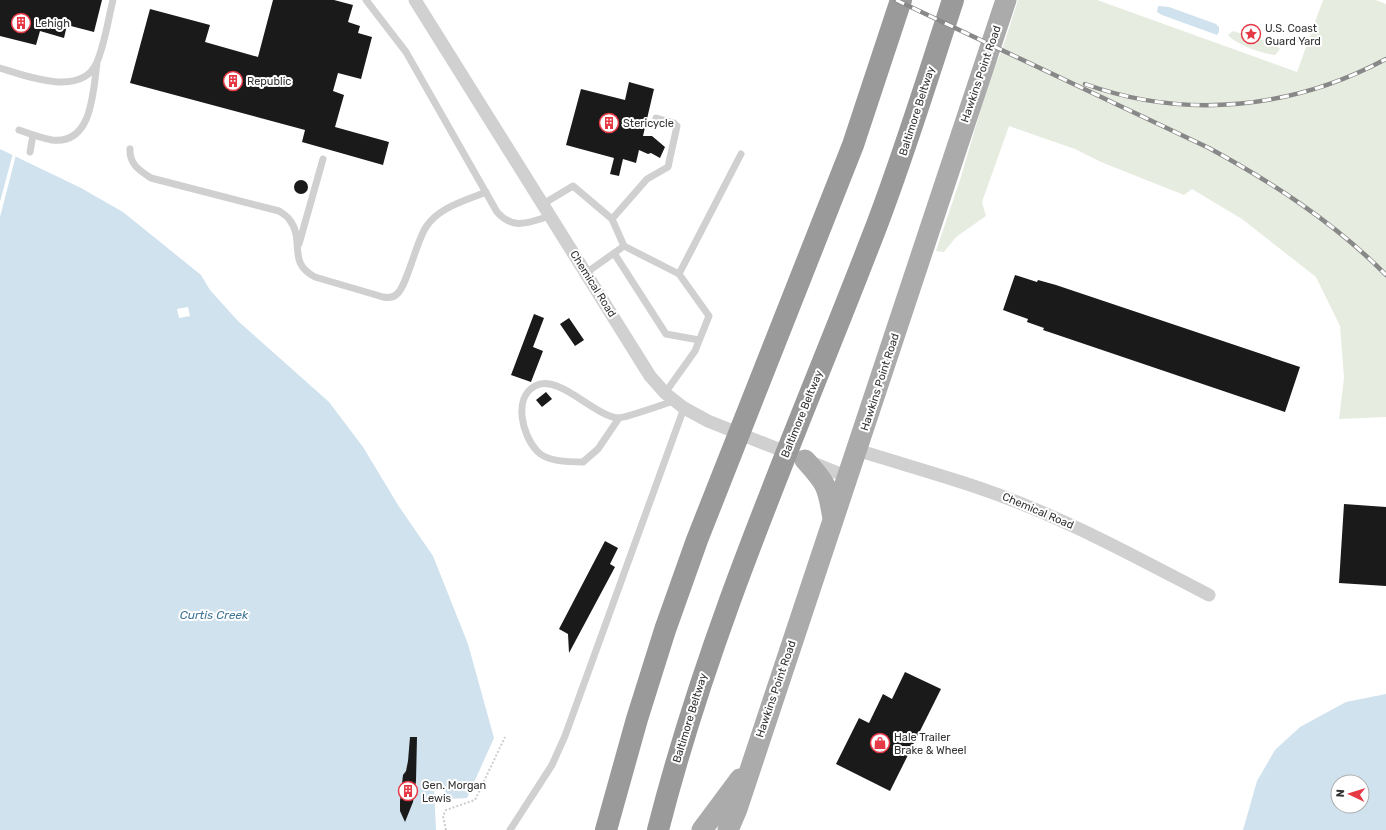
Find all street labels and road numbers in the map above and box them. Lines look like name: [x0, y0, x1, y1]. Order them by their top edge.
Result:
street label: Hawkins Point Road: [958, 24, 1004, 124]
street label: Baltimore Beltway: [896, 65, 938, 157]
street label: Chemical Road: [567, 248, 619, 320]
street label: Hawkins Point Road: [858, 332, 902, 432]
street label: Baltimore Beltway: [779, 368, 825, 460]
street label: Chemical Road: [1000, 490, 1076, 532]
street label: Hawkins Point Road: [753, 639, 799, 739]
street label: Baltimore Beltway: [670, 672, 710, 764]

